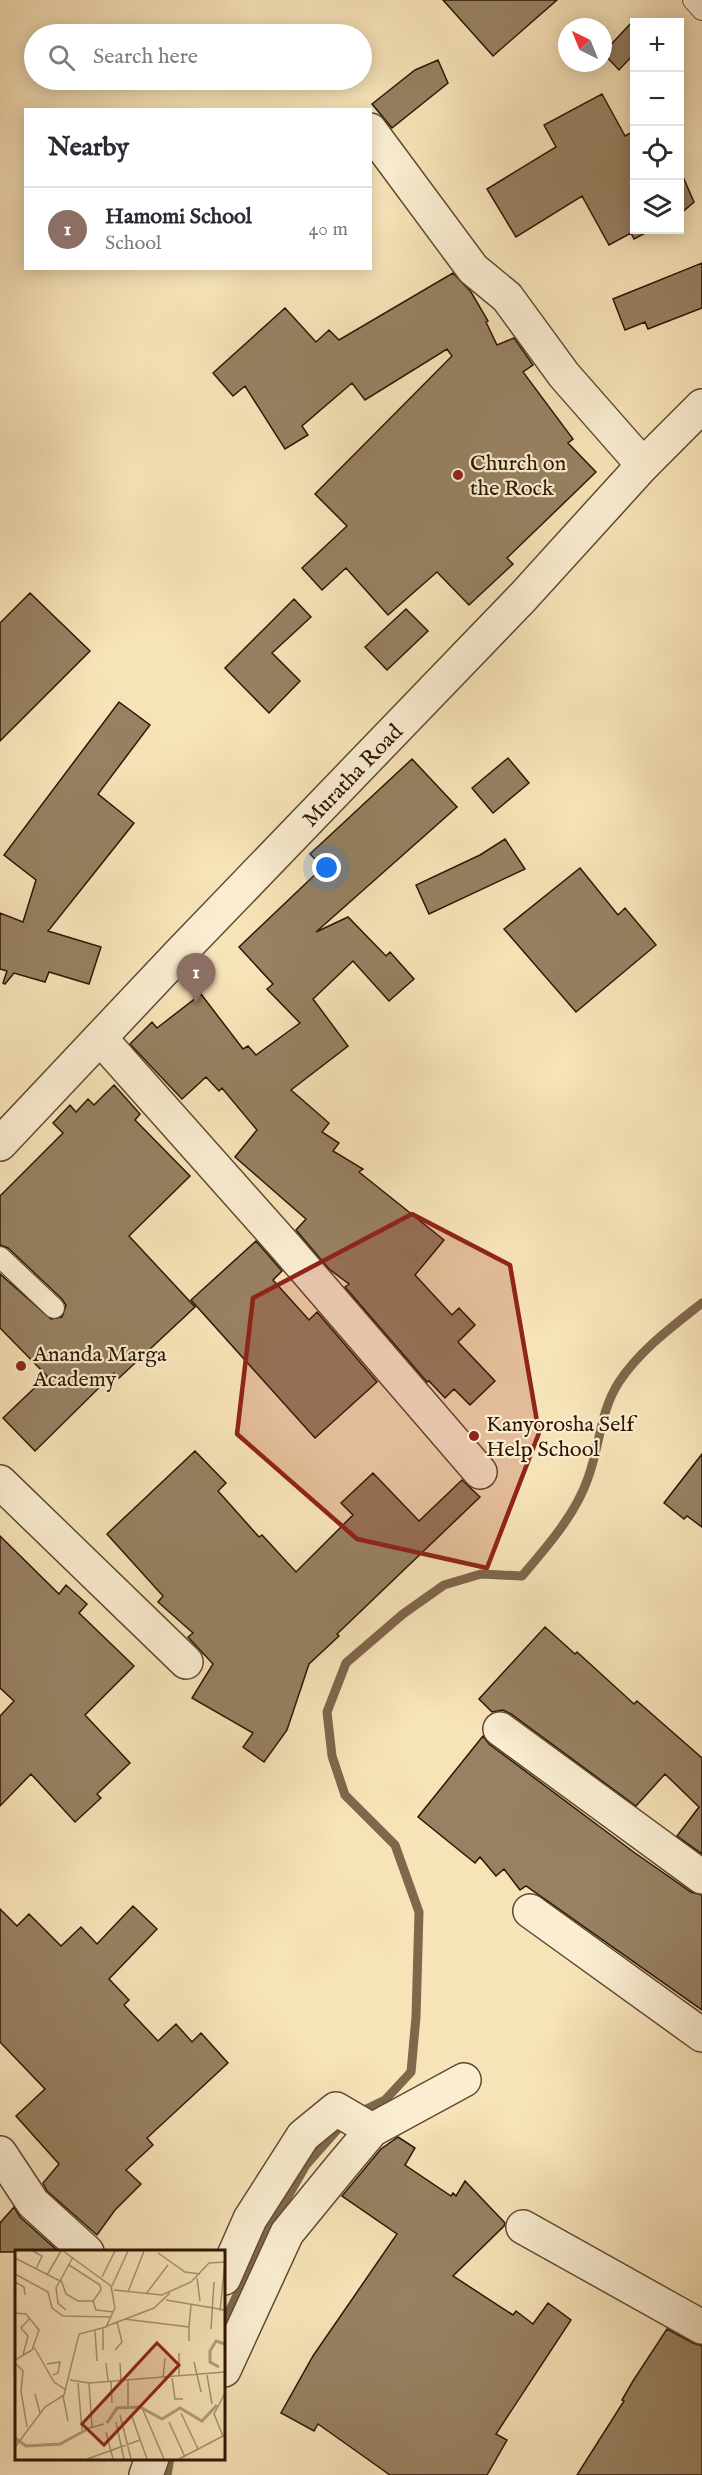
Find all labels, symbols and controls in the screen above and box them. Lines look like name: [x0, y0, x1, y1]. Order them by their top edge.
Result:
north arrow: [558, 18, 612, 72]
map controls: [630, 18, 684, 234]
button: +: [630, 18, 684, 72]
search box: [24, 24, 372, 90]
icon: search: [45, 41, 78, 74]
text: Search here: [93, 43, 198, 71]
button: −: [630, 72, 684, 126]
button: locate: [630, 126, 684, 180]
text: Nearby: [48, 131, 129, 164]
button: layers: [630, 180, 684, 234]
text: Hamomi School: [105, 203, 252, 231]
text: 1: [64, 217, 71, 242]
text: 40 m: [309, 217, 348, 242]
text: School: [105, 231, 161, 256]
place label: Church on the Rock: [470, 450, 567, 503]
marker: Church on the Rock: [451, 468, 465, 482]
street label: Muratha Road: [297, 718, 410, 834]
your location: [312, 853, 341, 882]
pin: 1: [176, 954, 216, 1003]
place label: Ananda Marga Academy: [32, 1341, 167, 1394]
marker: Ananda Marga Academy: [14, 1359, 28, 1373]
place label: Kanyorosha Self Help School: [486, 1411, 638, 1464]
marker: Kanyorosha Self Help School: [467, 1429, 481, 1443]
inset map: [15, 2250, 225, 2460]

